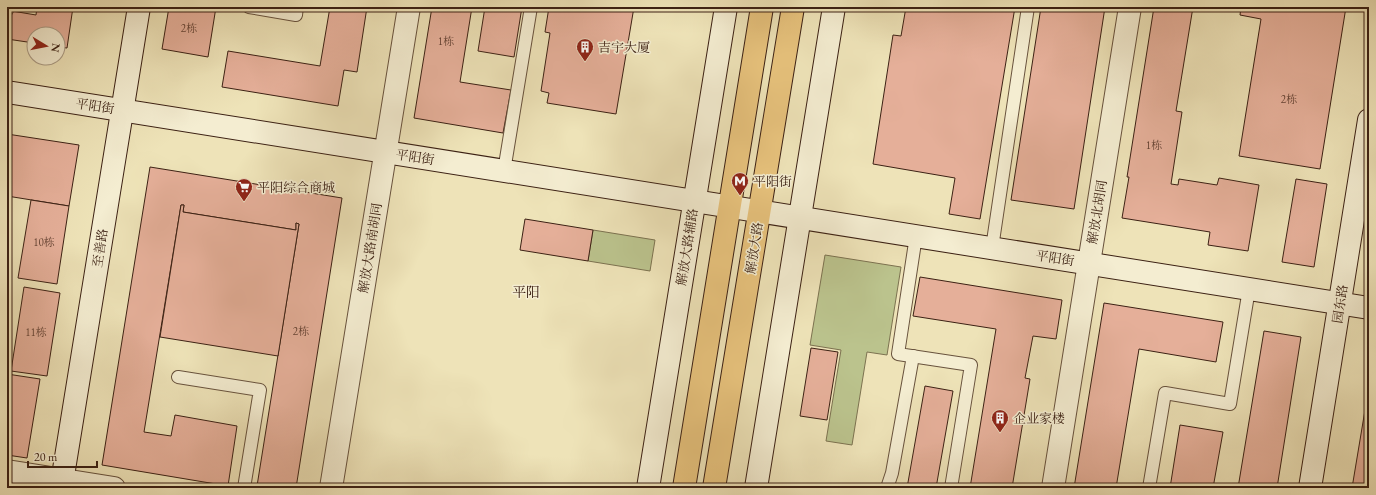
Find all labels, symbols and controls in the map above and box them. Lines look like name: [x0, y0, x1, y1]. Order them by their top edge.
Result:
house number: 2栋: [181, 21, 197, 35]
north arrow: [26, 26, 66, 66]
house number: 1栋: [438, 34, 454, 48]
building icon: 吉宇大厦: [575, 37, 595, 62]
place label: 吉宇大厦: [598, 39, 650, 56]
text: N: [48, 42, 64, 53]
house number: 2栋: [1281, 92, 1297, 106]
street label: 平阳街: [74, 95, 116, 117]
house number: 1栋: [1146, 138, 1162, 152]
street label: 平阳街: [394, 146, 436, 168]
metro station icon: 平阳街: [730, 171, 750, 196]
place label: 平阳街: [753, 173, 792, 190]
supermarket icon: 平阳综合商城: [234, 177, 254, 202]
place label: 平阳综合商城: [257, 179, 335, 196]
street label: 解放北胡同: [1084, 179, 1110, 245]
street label: 解放大路南胡同: [354, 202, 386, 294]
street label: 解放大路辅路: [673, 207, 701, 287]
street label: 解放大路: [742, 221, 766, 275]
street label: 至善路: [89, 227, 111, 269]
house number: 10栋: [33, 235, 55, 249]
street label: 平阳街: [1034, 247, 1076, 269]
district label: 平阳: [512, 283, 540, 301]
street label: 园东路: [1329, 283, 1351, 325]
house number: 2栋: [293, 324, 309, 338]
house number: 11栋: [25, 325, 47, 339]
building icon: 企业家楼: [990, 408, 1010, 433]
place label: 企业家楼: [1013, 410, 1065, 427]
scale bar: [28, 443, 97, 469]
text: 20 m: [34, 449, 58, 465]

